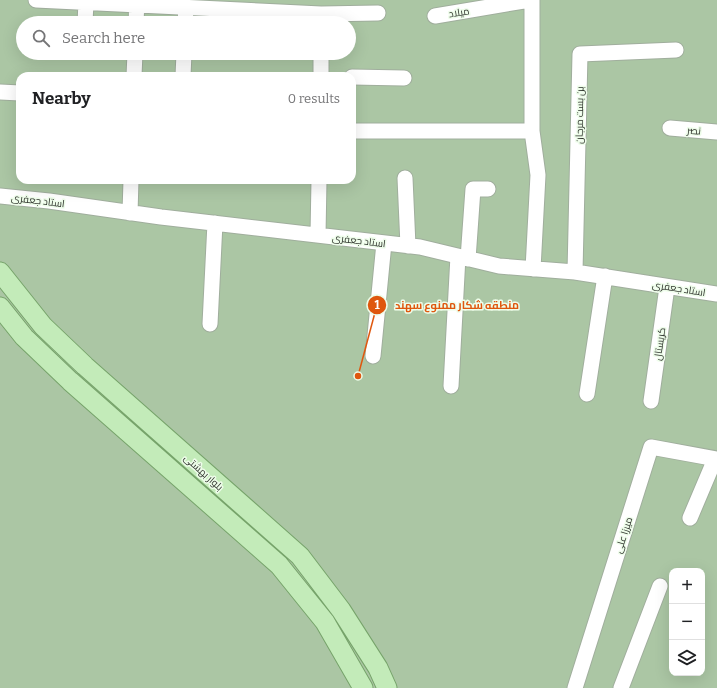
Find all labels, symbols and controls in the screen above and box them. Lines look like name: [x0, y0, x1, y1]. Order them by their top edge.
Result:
street label: میلاد: [448, 5, 470, 21]
search box: [16, 16, 356, 60]
icon: search: [30, 27, 52, 49]
text: Search here: [62, 29, 145, 47]
street label: بن بست مرجان: [573, 86, 587, 144]
text: Nearby: [32, 88, 91, 109]
text: 0 results: [288, 91, 340, 106]
street label: نصر: [685, 124, 701, 138]
street label: استاد جعفری: [10, 192, 65, 210]
street label: استاد جعفری: [331, 232, 386, 250]
street label: استاد جعفری: [651, 279, 706, 299]
callout: منطقه شکار ممنوع سهند: [367, 293, 528, 316]
text: 1: [374, 298, 380, 312]
text: منطقه شکار ممنوع سهند: [395, 299, 519, 313]
street label: کریستال: [652, 327, 668, 361]
street label: بلوار بهشتی: [181, 452, 225, 493]
street label: میرزا علی: [612, 516, 635, 555]
map controls: [669, 568, 705, 676]
button: +: [669, 568, 705, 604]
button: −: [669, 604, 705, 640]
button: layers: [669, 640, 705, 676]

